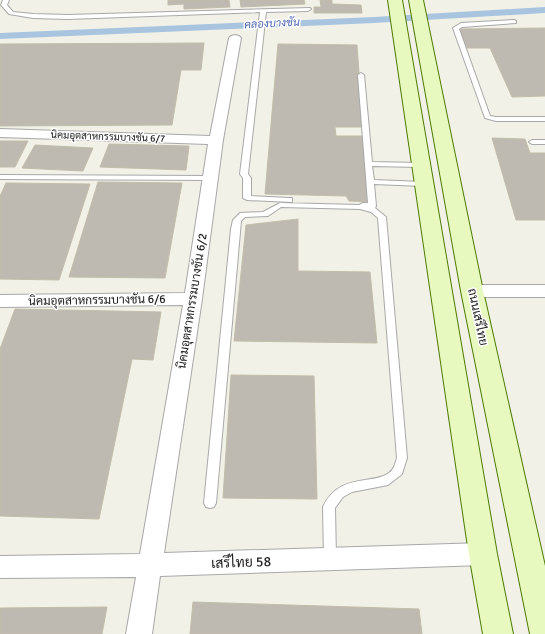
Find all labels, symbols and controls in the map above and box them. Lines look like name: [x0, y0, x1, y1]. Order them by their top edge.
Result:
water label: คลองบางชัน: [244, 15, 300, 31]
street label: นิคมอุตสาหกรรมบางชัน 6/7: [50, 128, 165, 146]
street label: นิคมอุตสาหกรรมบางชัน 6/2: [174, 232, 212, 370]
street label: ถนนเสรีไทย: [464, 287, 492, 347]
street label: นิคมอุตสาหกรรมบางชัน 6/6: [28, 292, 166, 310]
street label: เสรีไทย 58: [211, 552, 271, 572]

